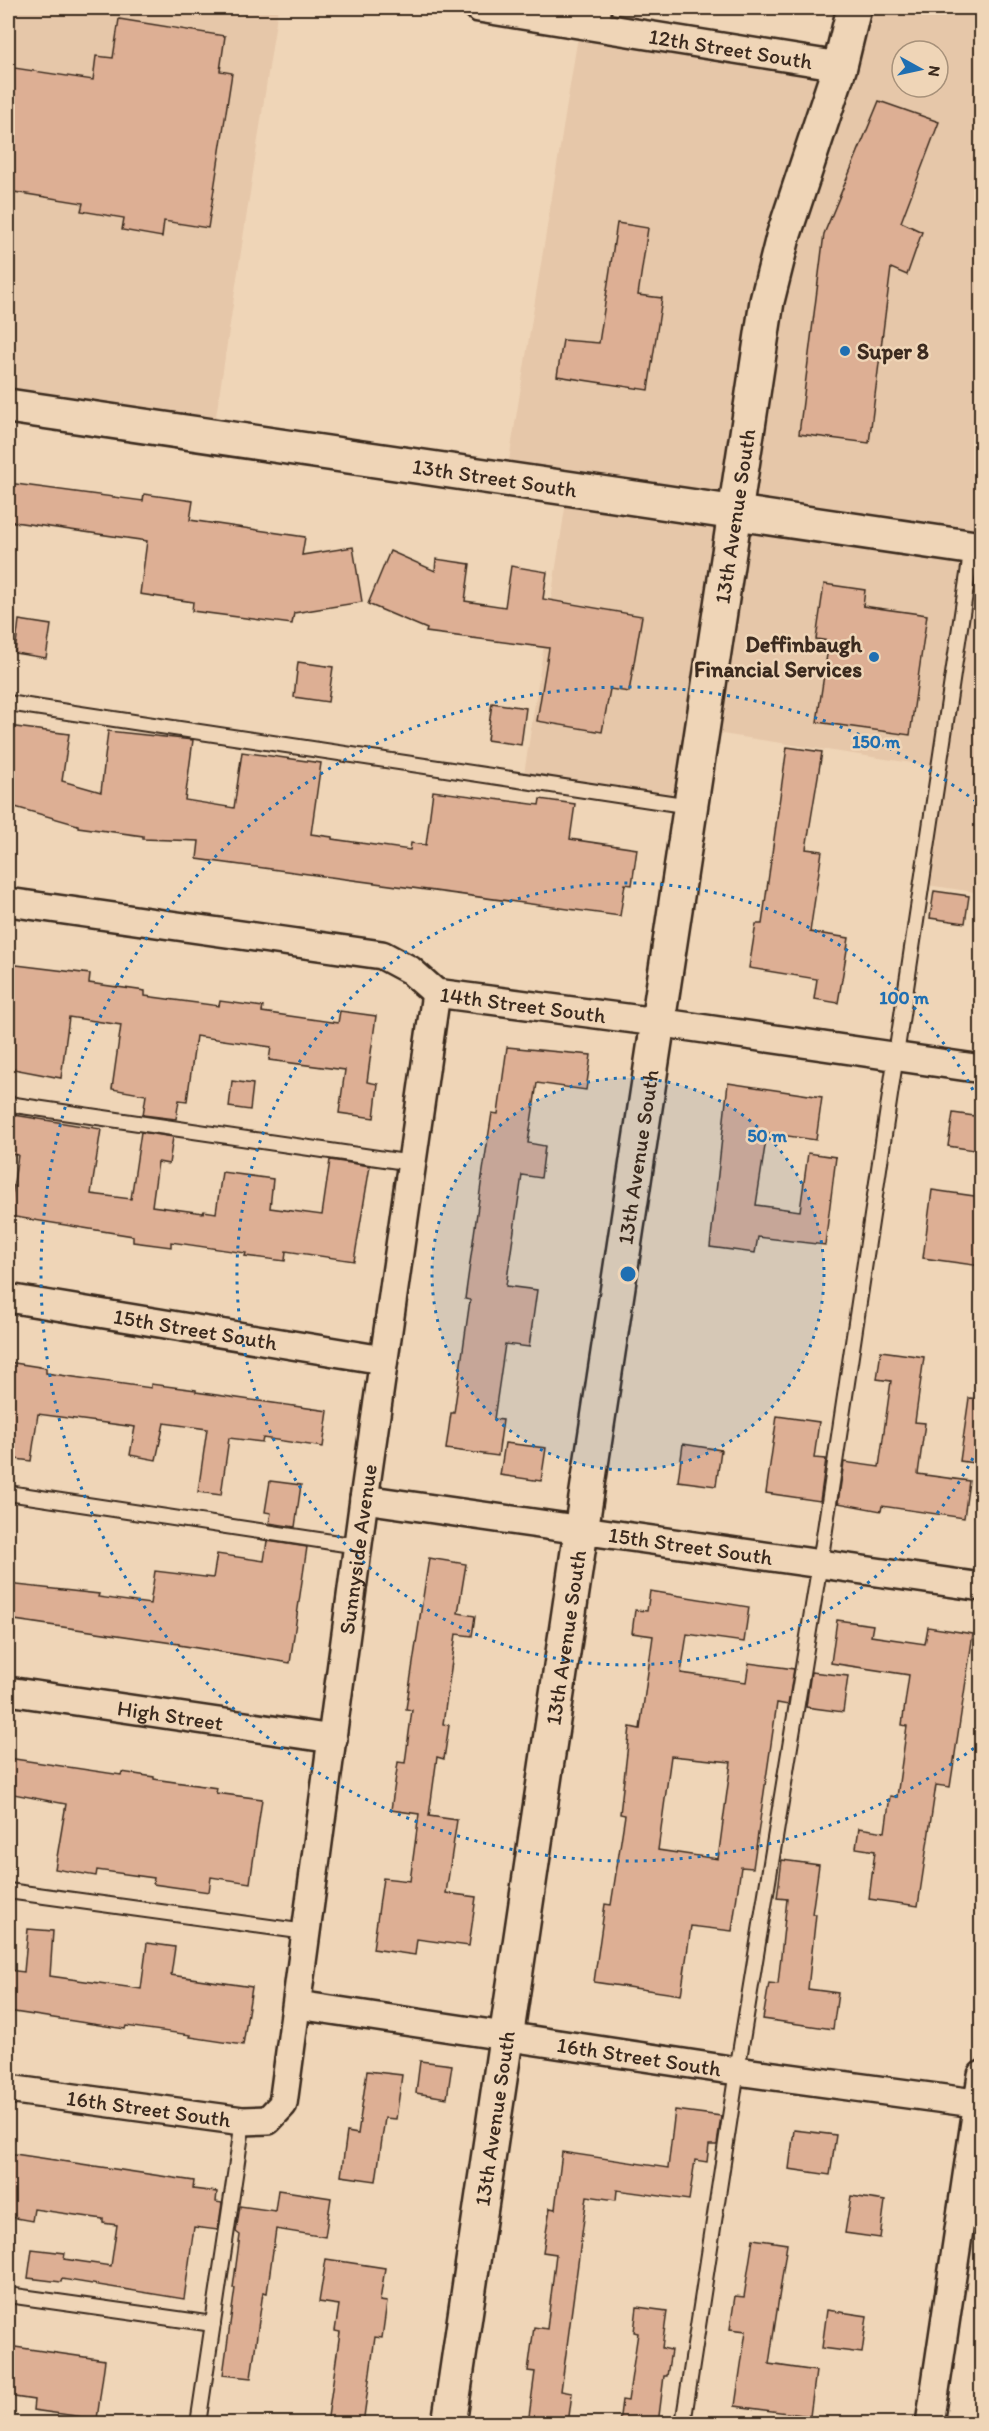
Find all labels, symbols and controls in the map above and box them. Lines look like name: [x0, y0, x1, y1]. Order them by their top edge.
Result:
street label: 12th Street South: [647, 22, 815, 75]
north arrow: [890, 39, 950, 99]
text: N: [924, 64, 945, 78]
place label: Super 8: [857, 338, 929, 365]
marker: Super 8: [838, 344, 852, 358]
street label: 13th Avenue South: [708, 427, 762, 606]
street label: 13th Street South: [411, 453, 579, 503]
place label: Deffinbaugh Financial Services: [694, 631, 863, 683]
marker: Deffinbaugh Financial Services: [867, 650, 881, 664]
text: 150 m: [852, 731, 901, 753]
street label: 14th Street South: [438, 981, 608, 1029]
text: 100 m: [879, 987, 930, 1009]
street label: 13th Avenue South: [611, 1068, 665, 1246]
text: 50 m: [747, 1125, 788, 1147]
centre of rings: [618, 1264, 638, 1284]
street label: 15th Street South: [111, 1303, 279, 1356]
street label: Sunnyside Avenue: [333, 1462, 383, 1636]
street label: 15th Street South: [607, 1521, 775, 1571]
street label: 13th Avenue South: [539, 1548, 592, 1727]
street label: High Street: [115, 1694, 225, 1737]
street label: 13th Avenue South: [468, 2029, 521, 2208]
street label: 16th Street South: [555, 2031, 723, 2082]
street label: 16th Street South: [65, 2084, 233, 2133]

